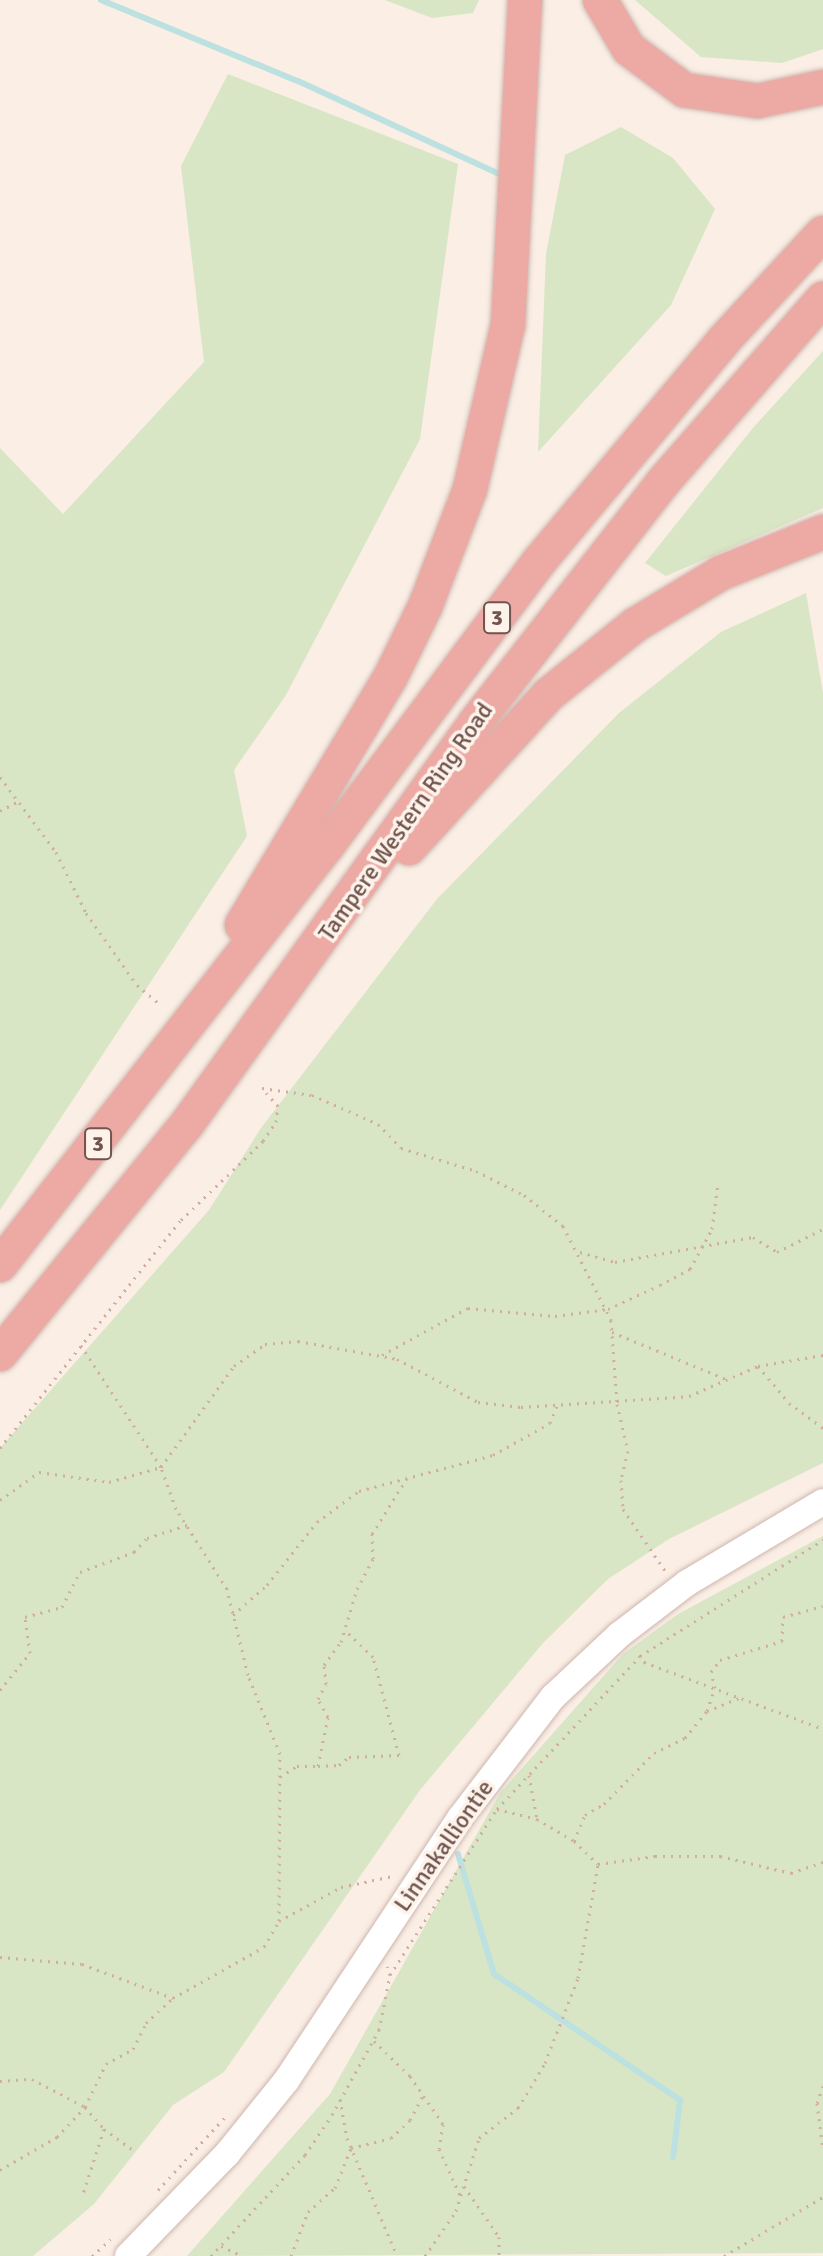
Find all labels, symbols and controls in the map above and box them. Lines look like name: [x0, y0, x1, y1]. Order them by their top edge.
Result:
road number: 3: [483, 600, 511, 636]
street label: Tampere Western Ring Road: [313, 697, 499, 947]
road number: 3: [84, 1126, 112, 1162]
street label: Linnakalliontie: [388, 1775, 500, 1917]

